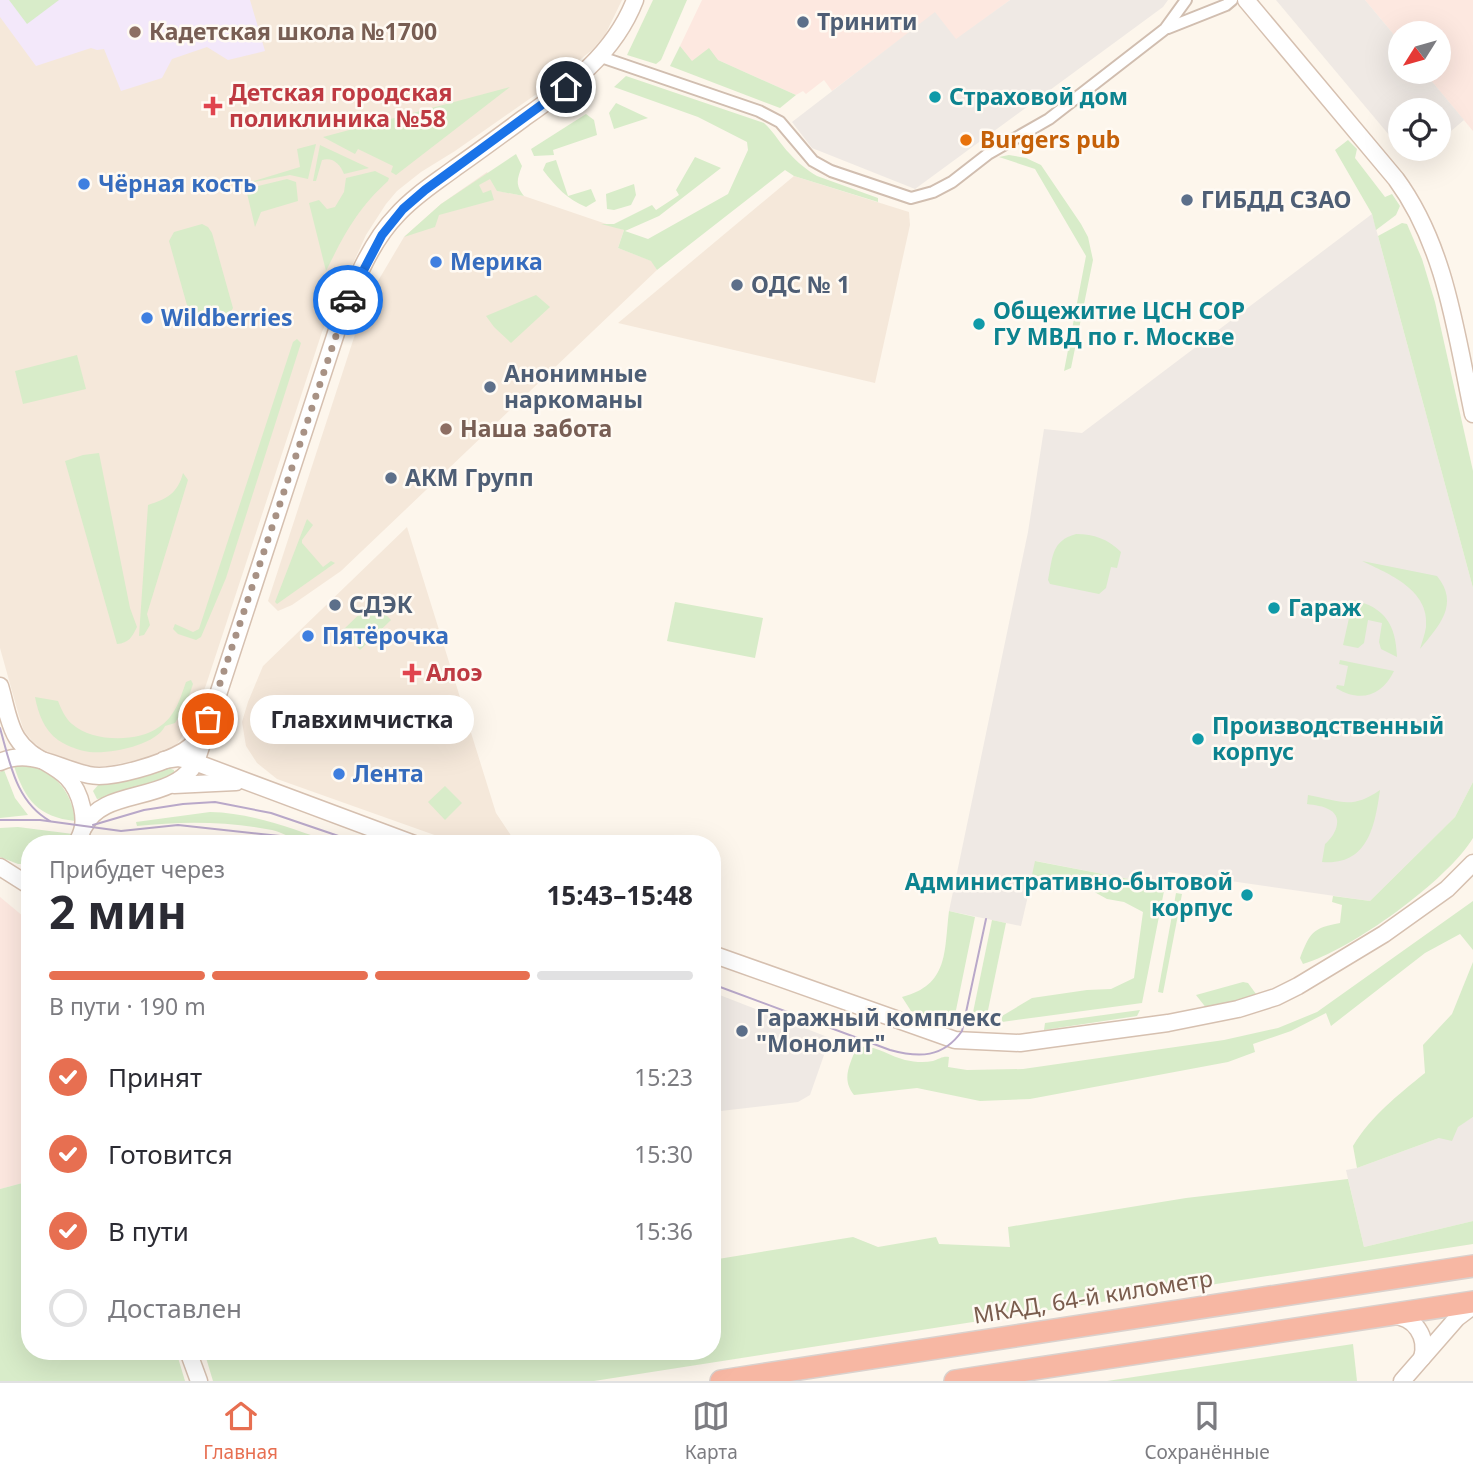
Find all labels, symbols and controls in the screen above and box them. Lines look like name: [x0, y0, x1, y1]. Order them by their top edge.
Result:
place label: Тринити: [817, 5, 917, 37]
marker: Тринити: [795, 14, 811, 30]
place label: Кадетская школа №1700: [149, 15, 437, 47]
north arrow: [1388, 21, 1451, 84]
map controls: [1388, 21, 1451, 161]
marker: Кадетская школа №1700: [127, 24, 143, 40]
pin: [536, 57, 596, 117]
icon: home: [547, 68, 585, 106]
place label: Детская городская поликлиника №58: [229, 76, 452, 134]
place label: Страховой дом: [949, 80, 1128, 112]
marker: Страховой дом: [927, 89, 943, 105]
marker: Детская городская поликлиника №58: [203, 96, 223, 116]
button: locate: [1388, 98, 1451, 161]
place label: Burgers pub: [980, 123, 1120, 155]
marker: Burgers pub: [958, 132, 974, 148]
place label: Чёрная кость: [98, 167, 257, 199]
marker: Чёрная кость: [76, 176, 92, 192]
place label: ГИБДД СЗАО: [1201, 183, 1351, 215]
marker: ГИБДД СЗАО: [1179, 192, 1195, 208]
place label: Мерика: [450, 245, 543, 277]
marker: Мерика: [428, 254, 444, 270]
courier: [313, 265, 383, 335]
place label: ОДС № 1: [751, 268, 850, 300]
marker: ОДС № 1: [729, 277, 745, 293]
icon: car: [329, 281, 367, 319]
place label: Общежитие ЦСН СОР ГУ МВД по г. Москве: [993, 294, 1245, 352]
place label: Wildberries: [161, 301, 293, 333]
marker: Wildberries: [139, 310, 155, 326]
marker: Общежитие ЦСН СОР ГУ МВД по г. Москве: [971, 316, 987, 332]
place label: Анонимные наркоманы: [504, 357, 647, 415]
marker: Анонимные наркоманы: [482, 379, 498, 395]
place label: Наша забота: [460, 412, 612, 444]
marker: Наша забота: [438, 421, 454, 437]
place label: АКМ Групп: [405, 461, 534, 493]
marker: АКМ Групп: [383, 470, 399, 486]
place label: СДЭК: [349, 588, 413, 620]
place label: Гараж: [1288, 591, 1362, 623]
marker: СДЭК: [327, 597, 343, 613]
marker: Гараж: [1266, 600, 1282, 616]
place label: Пятёрочка: [322, 619, 449, 651]
marker: Пятёрочка: [300, 628, 316, 644]
place label: Алоэ: [426, 656, 483, 688]
marker: Алоэ: [404, 665, 420, 681]
pin: [178, 689, 238, 749]
callout: Главхимчистка: [250, 694, 474, 744]
icon: bag: [189, 700, 227, 738]
text: Главхимчистка: [271, 703, 453, 735]
place label: Производственный корпус: [1212, 709, 1444, 767]
marker: Производственный корпус: [1190, 731, 1206, 747]
place label: Лента: [353, 757, 424, 789]
marker: Лента: [331, 766, 347, 782]
text: Прибудет через: [49, 853, 225, 885]
place label: Административно-бытовой корпус: [905, 865, 1233, 923]
text: 15:43–15:48: [546, 877, 693, 913]
text: 2 мин: [49, 880, 187, 942]
marker: Административно-бытовой корпус: [1239, 887, 1255, 903]
text: В пути · 190 m: [49, 990, 206, 1022]
place label: Гаражный комплекс "Монолит": [756, 1001, 1001, 1059]
marker: Гаражный комплекс "Монолит": [734, 1023, 750, 1039]
icon: check: [49, 1058, 87, 1096]
text: Принят: [108, 1059, 202, 1095]
text: 15:23: [634, 1061, 693, 1093]
icon: check: [49, 1135, 87, 1173]
text: Готовится: [108, 1136, 233, 1172]
text: 15:30: [634, 1138, 693, 1170]
icon: check: [49, 1212, 87, 1250]
text: В пути: [108, 1213, 189, 1249]
text: 15:36: [634, 1215, 693, 1247]
street label: МКАД, 64-й километр: [971, 1261, 1215, 1331]
text: Доставлен: [108, 1290, 242, 1326]
tab: Главная: [203, 1397, 278, 1465]
tab: Карта: [685, 1397, 738, 1465]
tab: Сохранённые: [1144, 1397, 1270, 1465]

